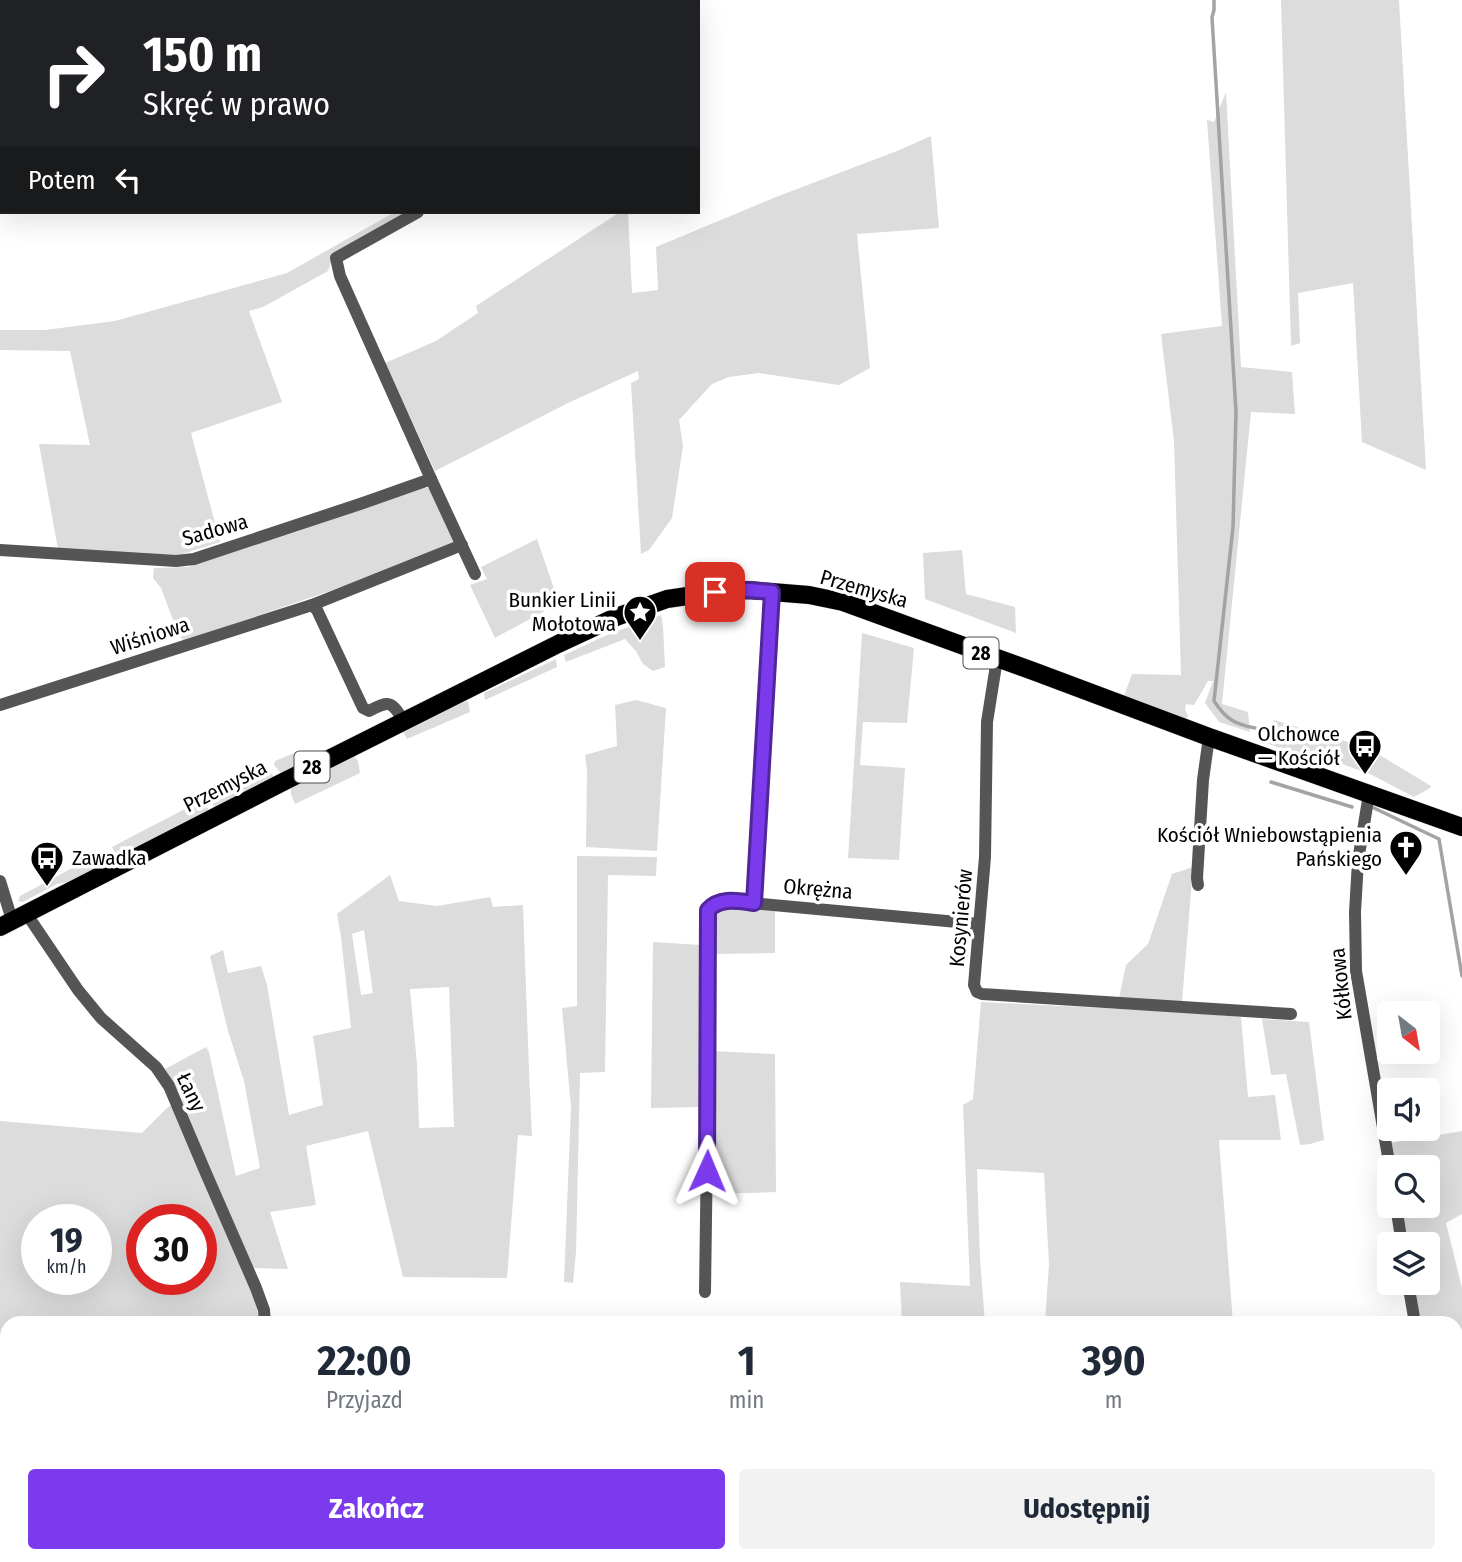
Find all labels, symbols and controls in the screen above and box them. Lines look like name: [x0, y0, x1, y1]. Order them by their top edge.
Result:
text: 150 m: [143, 25, 262, 84]
icon: right: [28, 28, 119, 119]
text: Skręć w prawo: [143, 85, 330, 123]
icon: left: [109, 161, 147, 199]
text: Potem: [28, 165, 95, 196]
street label: Sadowa: [179, 508, 251, 552]
pin: [685, 562, 745, 622]
street label: Przemyska: [817, 564, 911, 614]
icon: arrive: [696, 573, 734, 611]
place label: Bunkier Linii Mołotowa: [509, 587, 616, 637]
place icon: Bunkier Linii Mołotowa: [621, 593, 659, 642]
street label: Wiśniowa: [107, 611, 193, 661]
road number: 28: [964, 638, 998, 668]
place label: Olchowce — Kościół: [1258, 721, 1341, 771]
bus stop icon: Olchowce — Kościół: [1346, 727, 1384, 776]
road number: 28: [294, 752, 330, 782]
street label: Przemyska: [179, 754, 271, 818]
place label: Kościół Wniebowstąpienia Pańskiego: [1157, 822, 1382, 872]
church icon: Kościół Wniebowstąpienia Pańskiego: [1387, 828, 1425, 877]
bus stop icon: Zawadka: [28, 839, 66, 888]
place label: Zawadka: [72, 845, 147, 871]
street label: Kosynierów: [944, 868, 978, 968]
street label: Okrężna: [782, 873, 854, 905]
street label: Kółkowa: [1324, 947, 1358, 1021]
north arrow: [1377, 1001, 1440, 1064]
map controls: [1377, 1001, 1440, 1295]
street label: Łany: [171, 1068, 212, 1116]
button: sound: [1377, 1078, 1440, 1141]
position arrow: [670, 1134, 744, 1208]
button: search: [1377, 1155, 1440, 1218]
speed limit sign: 30: [126, 1204, 217, 1295]
text: 19: [50, 1219, 83, 1261]
button: layers: [1377, 1232, 1440, 1295]
text: km/h: [46, 1256, 87, 1278]
text: 22:00: [317, 1336, 412, 1386]
text: 1: [738, 1336, 756, 1386]
text: 390: [1082, 1336, 1146, 1386]
text: Przyjazd: [326, 1386, 403, 1414]
text: min: [729, 1386, 764, 1414]
text: m: [1105, 1386, 1123, 1414]
button: Zakończ: [28, 1469, 725, 1549]
button: Udostępnij: [739, 1469, 1435, 1549]

